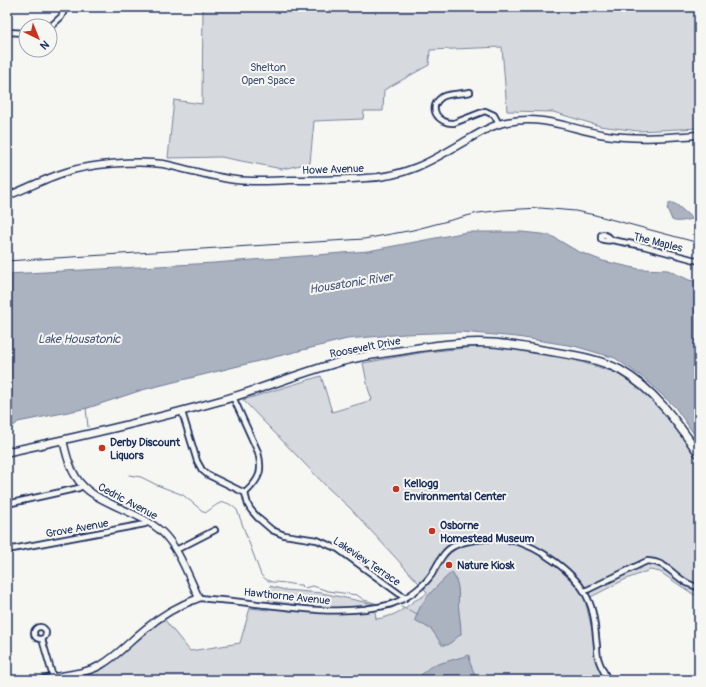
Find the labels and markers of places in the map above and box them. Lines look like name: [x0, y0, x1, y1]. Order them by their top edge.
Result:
place label: Derby Discount Liquors: [110, 436, 181, 462]
marker: Derby Discount Liquors: [97, 443, 107, 453]
place label: Kellogg Environmental Center: [404, 477, 507, 503]
marker: Kellogg Environmental Center: [391, 484, 401, 494]
place label: Osborne Homestead Museum: [440, 519, 534, 545]
marker: Osborne Homestead Museum: [427, 526, 437, 536]
place label: Nature Kiosk: [457, 559, 515, 572]
marker: Nature Kiosk: [444, 560, 454, 570]

